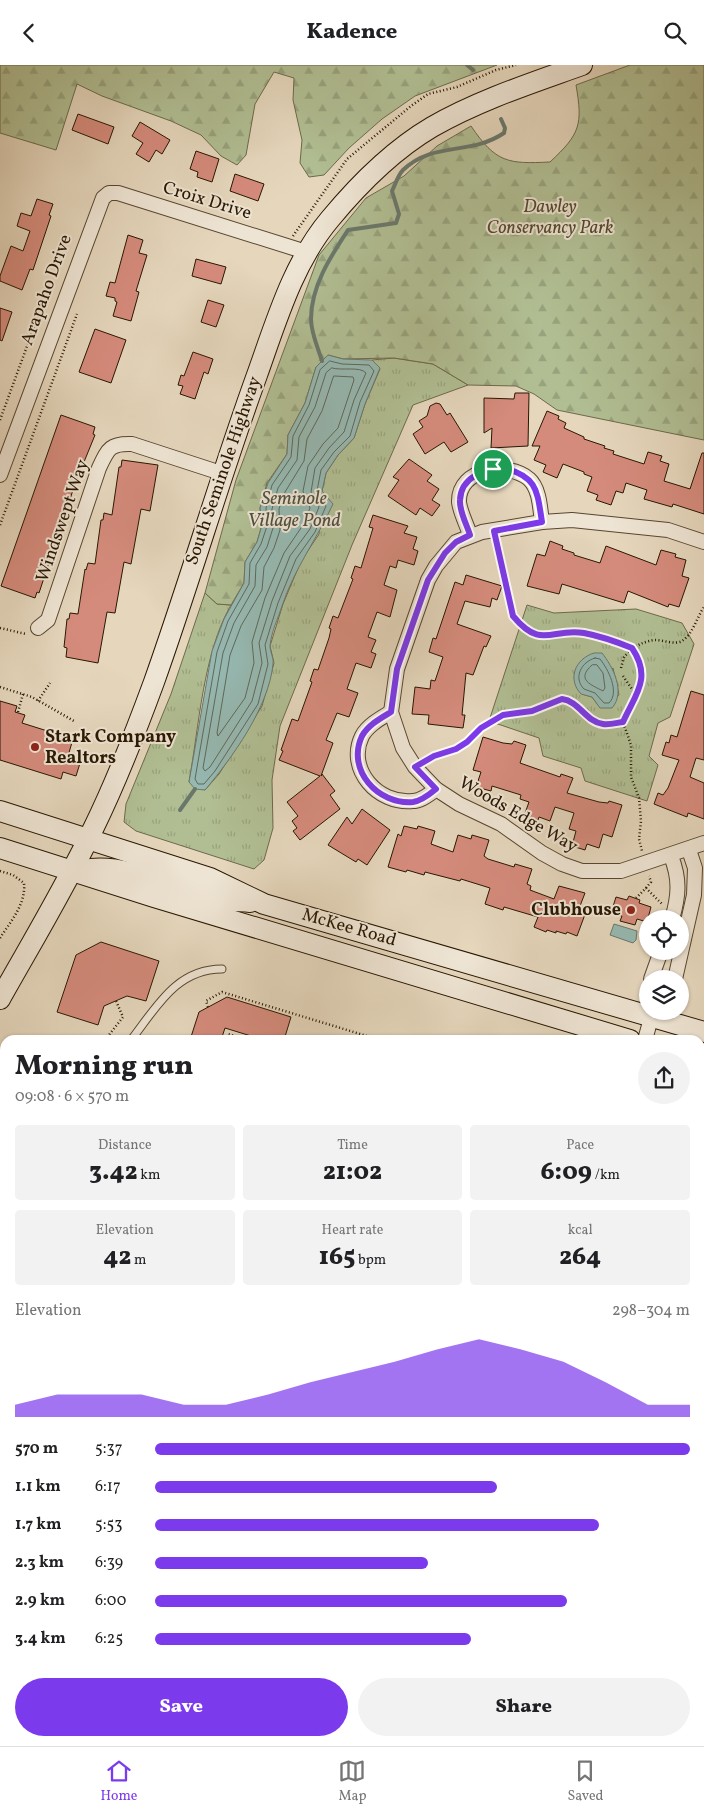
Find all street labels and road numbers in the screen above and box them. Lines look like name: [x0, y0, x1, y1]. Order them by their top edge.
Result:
street label: Croix Drive: [160, 176, 254, 226]
street label: Arapaho Drive: [15, 231, 79, 349]
street label: South Seminole Highway: [180, 373, 268, 569]
street label: Windswept Way: [30, 456, 96, 586]
street label: Woods Edge Way: [454, 771, 582, 859]
street label: McKee Road: [299, 903, 399, 953]

